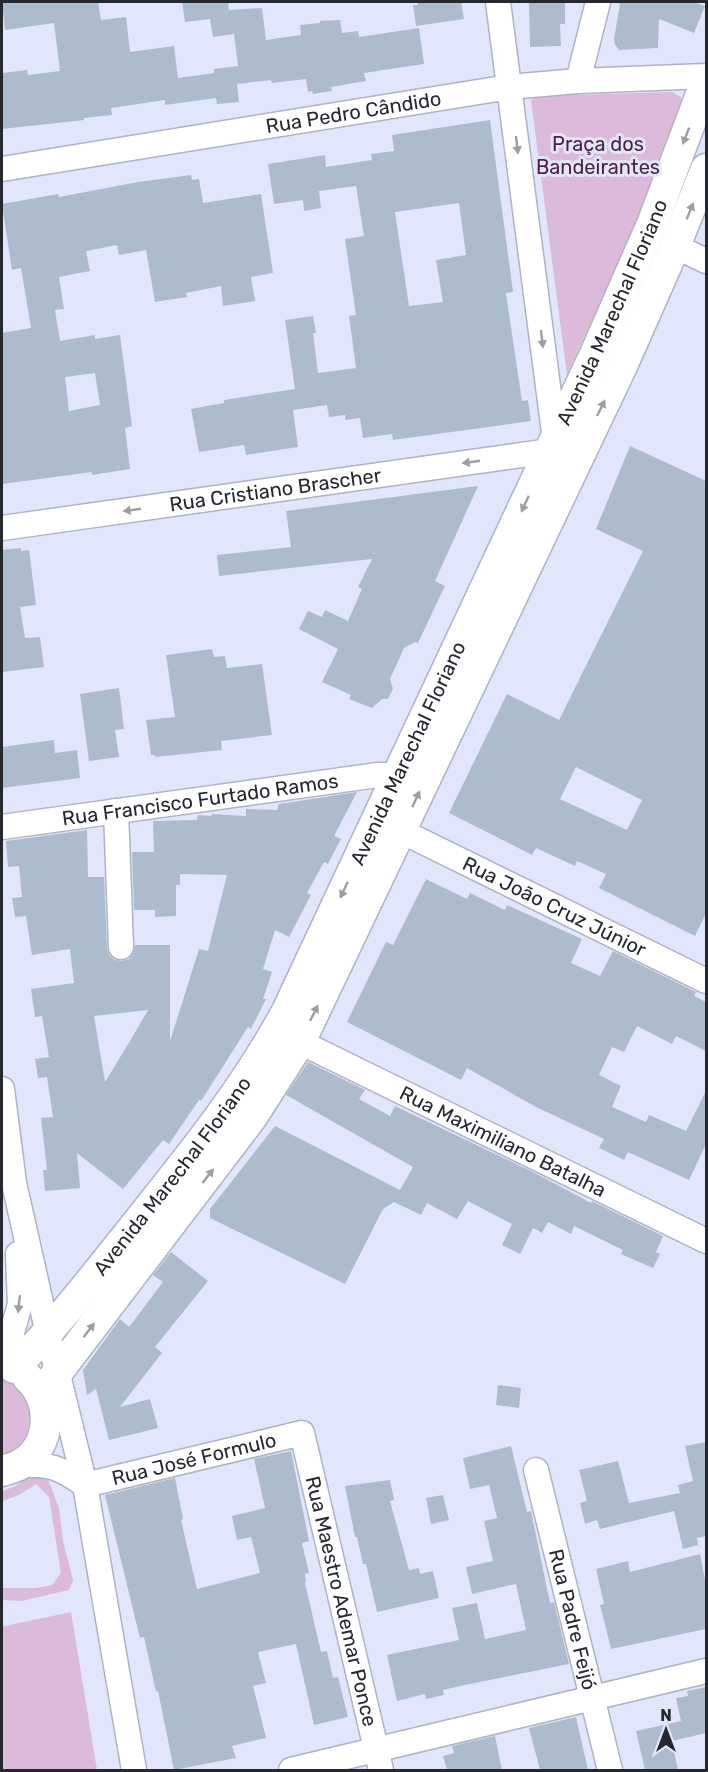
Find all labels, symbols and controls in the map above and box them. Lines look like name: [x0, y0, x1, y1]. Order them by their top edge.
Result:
street label: Rua Pedro Cândido: [264, 86, 443, 138]
one-way arrow: [681, 127, 690, 145]
park label: Praça dos Bandeirantes: [536, 132, 660, 179]
one-way arrow: [512, 136, 521, 155]
street label: Avenida Marechal Floriano: [551, 196, 672, 429]
one-way arrow: [685, 202, 695, 220]
one-way arrow: [537, 329, 547, 348]
one-way arrow: [597, 400, 606, 417]
one-way arrow: [461, 458, 480, 467]
street label: Rua Cristiano Brascher: [168, 463, 383, 516]
one-way arrow: [520, 496, 529, 513]
one-way arrow: [123, 505, 142, 514]
street label: Avenida Marechal Floriano: [345, 638, 471, 869]
street label: Rua Francisco Furtado Ramos: [60, 769, 340, 831]
one-way arrow: [411, 789, 421, 807]
street label: Rua João Cruz Júnior: [459, 851, 651, 962]
one-way arrow: [339, 881, 348, 898]
one-way arrow: [309, 1004, 318, 1021]
street label: Avenida Marechal Floriano: [88, 1072, 256, 1280]
street label: Rua Maximiliano Batalha: [396, 1081, 610, 1202]
one-way arrow: [201, 1168, 213, 1183]
one-way arrow: [14, 1295, 24, 1314]
one-way arrow: [82, 1322, 95, 1338]
street label: Rua José Formulo: [109, 1428, 279, 1490]
street label: Rua Maestro Ademar Ponce: [301, 1474, 382, 1729]
street label: Rua Padre Feijó: [544, 1547, 602, 1692]
north arrow: [636, 1700, 696, 1760]
text: N: [660, 1706, 672, 1725]

